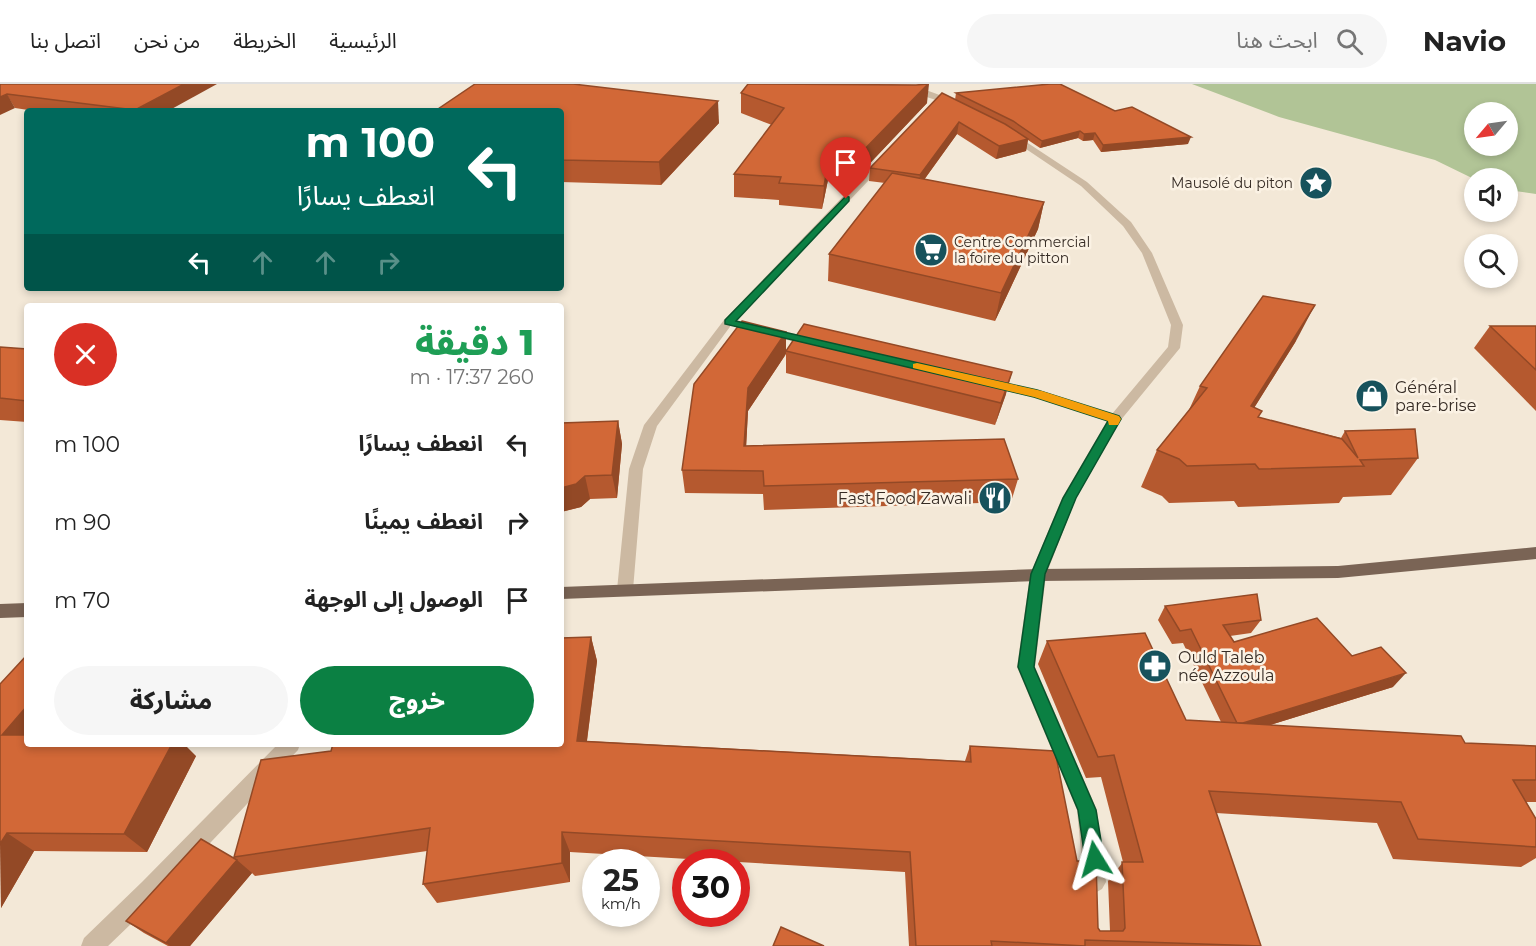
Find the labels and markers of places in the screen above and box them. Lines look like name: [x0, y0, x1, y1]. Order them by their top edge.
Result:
pin: [820, 137, 871, 199]
place icon: Mausolé du piton: [1298, 165, 1334, 201]
place label: Mausolé du piton: [1171, 174, 1293, 192]
supermarket icon: Centre Commercial la foire du pitton: [913, 232, 949, 268]
place label: Centre Commercial la foire du pitton: [954, 233, 1090, 267]
shop icon: Général pare-brise: [1354, 378, 1390, 414]
place label: Général pare-brise: [1395, 378, 1476, 415]
restaurant icon: Fast Food Zawali: [977, 480, 1013, 516]
place label: Fast Food Zawali: [838, 489, 972, 508]
pharmacy icon: Ould Taleb née Azzoula: [1137, 648, 1173, 684]
place label: Ould Taleb née Azzoula: [1178, 648, 1275, 685]

